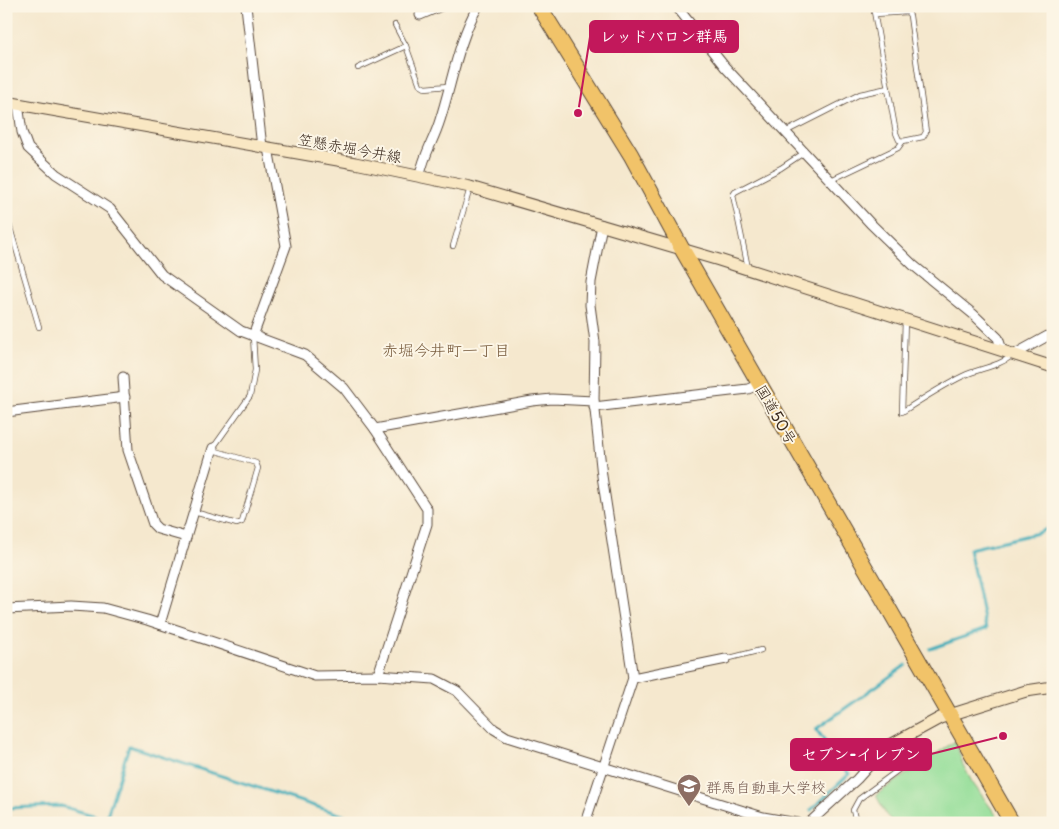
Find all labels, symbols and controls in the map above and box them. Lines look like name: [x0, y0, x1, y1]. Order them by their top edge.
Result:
callout: レッドバロン群馬: [590, 21, 738, 52]
text: レッドバロン群馬: [600, 23, 728, 47]
street label: 笠懸赤堀今井線: [296, 127, 404, 167]
district label: 赤堀今井町一丁目: [382, 337, 510, 361]
street label: 国道50号: [751, 380, 803, 448]
callout: セブン-イレブン: [791, 739, 931, 770]
text: セブン-イレブン: [801, 741, 921, 765]
school or university icon: 群馬自動車大学校: [676, 773, 702, 807]
place label: 群馬自動車大学校: [706, 775, 826, 798]

